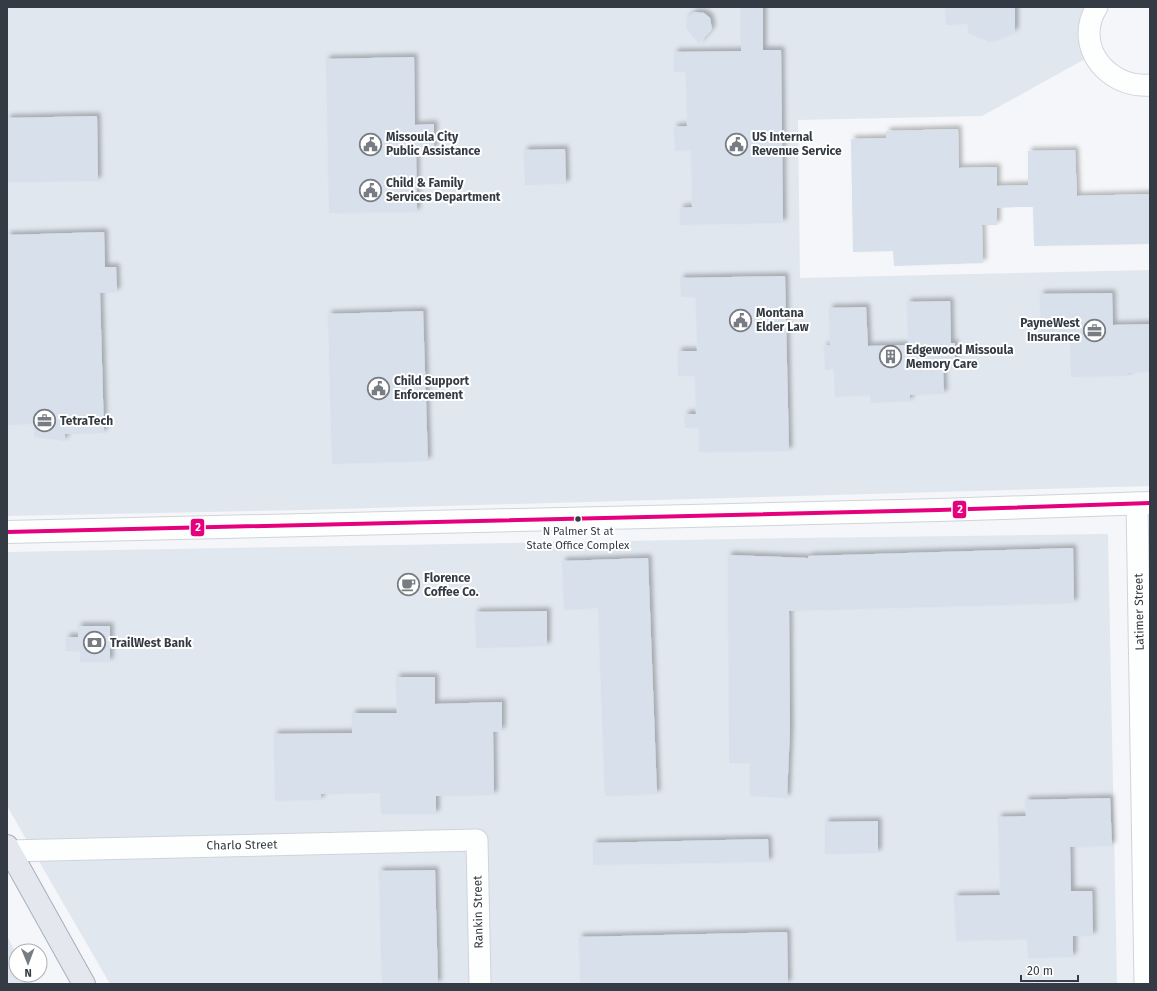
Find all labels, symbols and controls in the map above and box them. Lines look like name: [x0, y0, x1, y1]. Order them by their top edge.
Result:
place label: Missoula City Public Assistance: [386, 130, 481, 158]
place label: US Internal Revenue Service: [752, 130, 842, 158]
public building icon: Missoula City Public Assistance: [358, 131, 384, 157]
public building icon: US Internal Revenue Service: [724, 131, 750, 157]
place label: Child & Family Services Department: [386, 176, 501, 204]
public building icon: Child & Family Services Department: [358, 177, 384, 203]
place label: Montana Elder Law: [756, 306, 809, 334]
public building icon: Montana Elder Law: [728, 307, 754, 333]
place label: PayneWest Insurance: [1020, 316, 1080, 344]
office icon: PayneWest Insurance: [1082, 317, 1108, 343]
place label: Edgewood Missoula Memory Care: [906, 343, 1014, 371]
building icon: Edgewood Missoula Memory Care: [877, 344, 903, 370]
place label: Child Support Enforcement: [394, 374, 470, 402]
public building icon: Child Support Enforcement: [365, 375, 391, 401]
office icon: TetraTech: [32, 408, 58, 434]
place label: TetraTech: [60, 414, 113, 428]
line badge: 2: [952, 500, 967, 519]
text: 2: [957, 503, 963, 516]
marker: N Palmer St at State Office Complex: [573, 514, 583, 524]
line badge: 2: [190, 518, 205, 537]
text: 2: [195, 521, 201, 534]
place label: N Palmer St at State Office Complex: [527, 525, 630, 552]
place label: Florence Coffee Co.: [424, 571, 479, 599]
cafe icon: Florence Coffee Co.: [395, 572, 421, 598]
street label: Latimer Street: [1131, 573, 1147, 651]
bank icon: TrailWest Bank: [81, 630, 107, 656]
place label: TrailWest Bank: [110, 636, 192, 650]
street label: Charlo Street: [206, 837, 278, 853]
street label: Rankin Street: [470, 875, 486, 949]
north arrow: [8, 943, 48, 983]
scale bar: [1021, 957, 1078, 983]
text: 20 m: [1027, 964, 1053, 978]
text: N: [24, 966, 32, 979]

